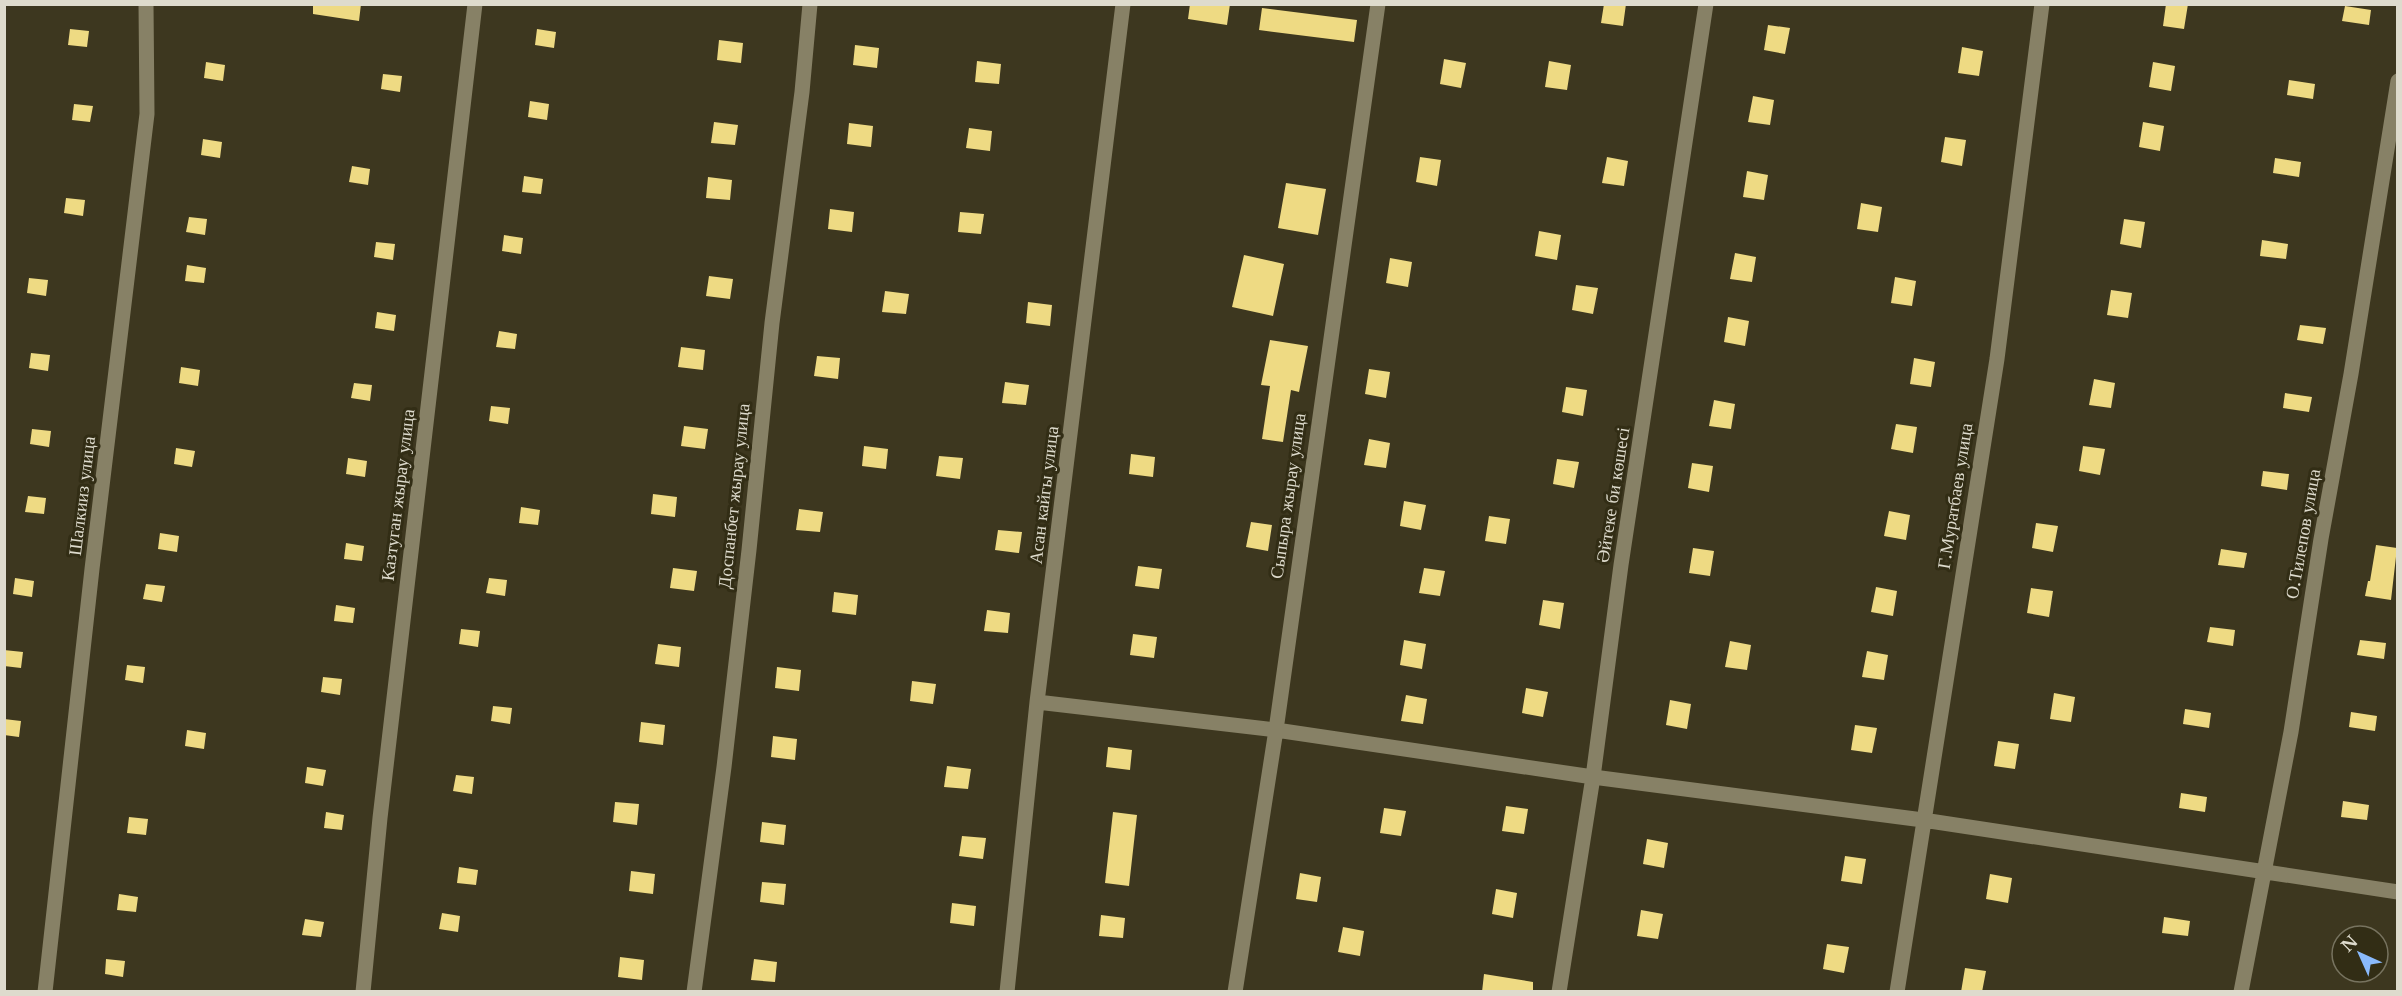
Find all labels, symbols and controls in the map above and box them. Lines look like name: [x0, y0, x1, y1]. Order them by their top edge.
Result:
street label: Доспанбет жырау улица: [713, 402, 755, 590]
street label: Казтуган жырау улица: [377, 408, 419, 582]
street label: Сыпыра жырау улица: [1265, 412, 1311, 580]
street label: Г.Муратбаев улица: [1933, 421, 1977, 571]
street label: Асан кайгы улица: [1025, 425, 1063, 565]
street label: Әйтеке би көшесі: [1591, 426, 1635, 564]
street label: Шалкииз улица: [64, 435, 100, 557]
street label: О.Тилепов улица: [2281, 467, 2325, 601]
north arrow: [2330, 924, 2390, 984]
text: N: [2337, 931, 2362, 956]

